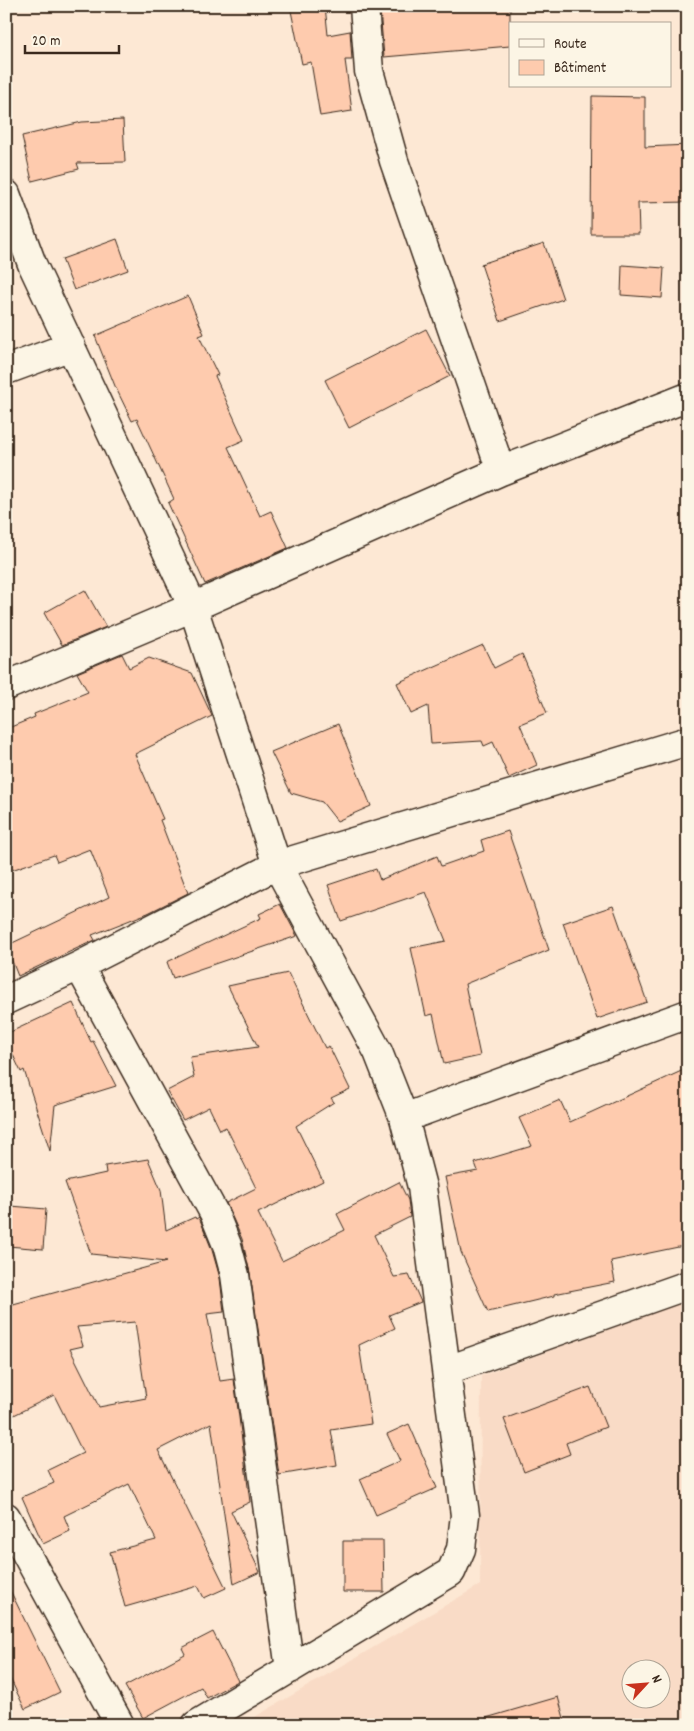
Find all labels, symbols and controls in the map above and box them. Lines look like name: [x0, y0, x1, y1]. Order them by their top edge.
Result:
scale bar: [25, 22, 119, 54]
legend: [509, 22, 672, 88]
text: 20 m: [32, 31, 60, 53]
text: Route: [554, 34, 587, 56]
text: Bâtiment: [554, 58, 607, 80]
north arrow: [622, 1658, 672, 1708]
text: N: [645, 1672, 666, 1687]

